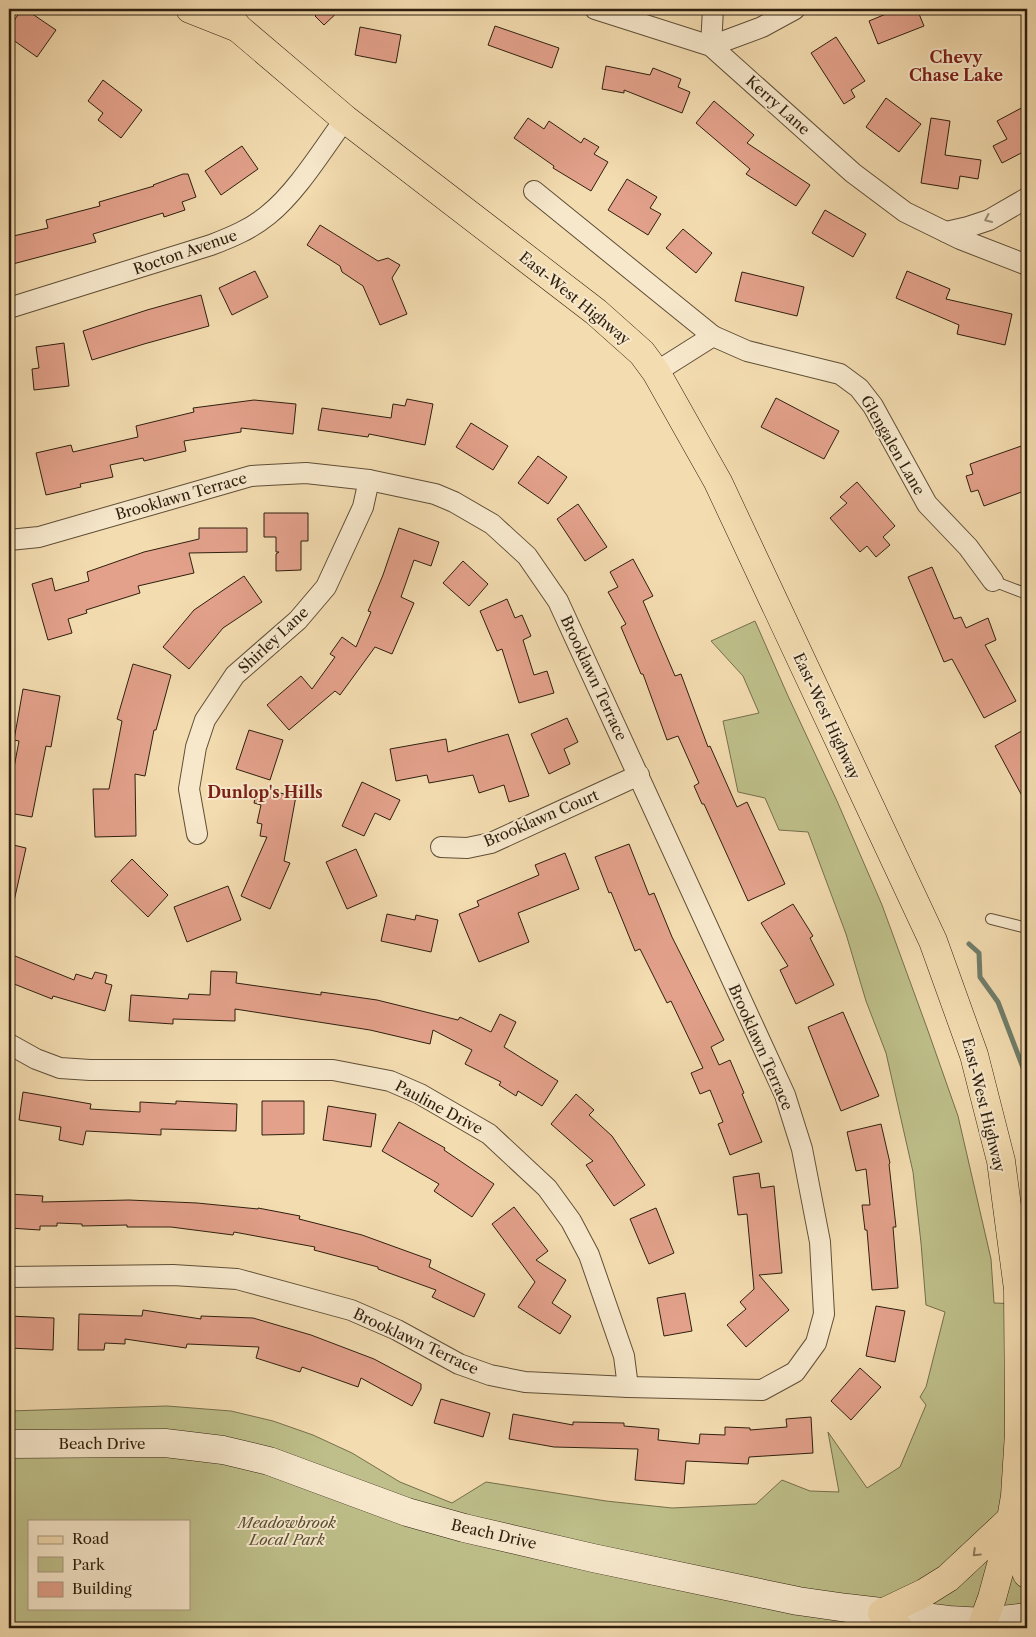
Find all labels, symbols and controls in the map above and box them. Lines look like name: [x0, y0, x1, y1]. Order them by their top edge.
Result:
district label: Chevy Chase Lake: [909, 47, 1003, 85]
street label: Kerry Lane: [742, 71, 814, 139]
one-way arrow: [984, 213, 993, 224]
street label: Rocton Avenue: [131, 225, 239, 279]
street label: East-West Highway: [516, 247, 635, 349]
street label: Glengalen Lane: [857, 392, 929, 498]
street label: Brooklawn Terrace: [113, 468, 249, 524]
street label: Shirley Lane: [234, 603, 312, 677]
street label: Brooklawn Terrace: [557, 612, 631, 744]
street label: East-West Highway: [789, 650, 865, 783]
district label: Dunlop's Hills: [207, 782, 323, 802]
street label: Brooklawn Court: [481, 785, 602, 851]
street label: Brooklawn Terrace: [725, 981, 797, 1113]
street label: East-West Highway: [958, 1036, 1010, 1175]
street label: Pauline Drive: [392, 1076, 486, 1138]
street label: Brooklawn Terrace: [350, 1304, 482, 1378]
street label: Beach Drive: [58, 1434, 146, 1453]
park label: Meadowbrook Local Park: [236, 1513, 336, 1549]
street label: Beach Drive: [449, 1515, 539, 1553]
legend: [28, 1520, 190, 1610]
text: Road: [72, 1529, 109, 1548]
one-way arrow: [973, 1547, 982, 1556]
text: Park: [72, 1555, 106, 1574]
text: Building: [72, 1579, 132, 1598]

